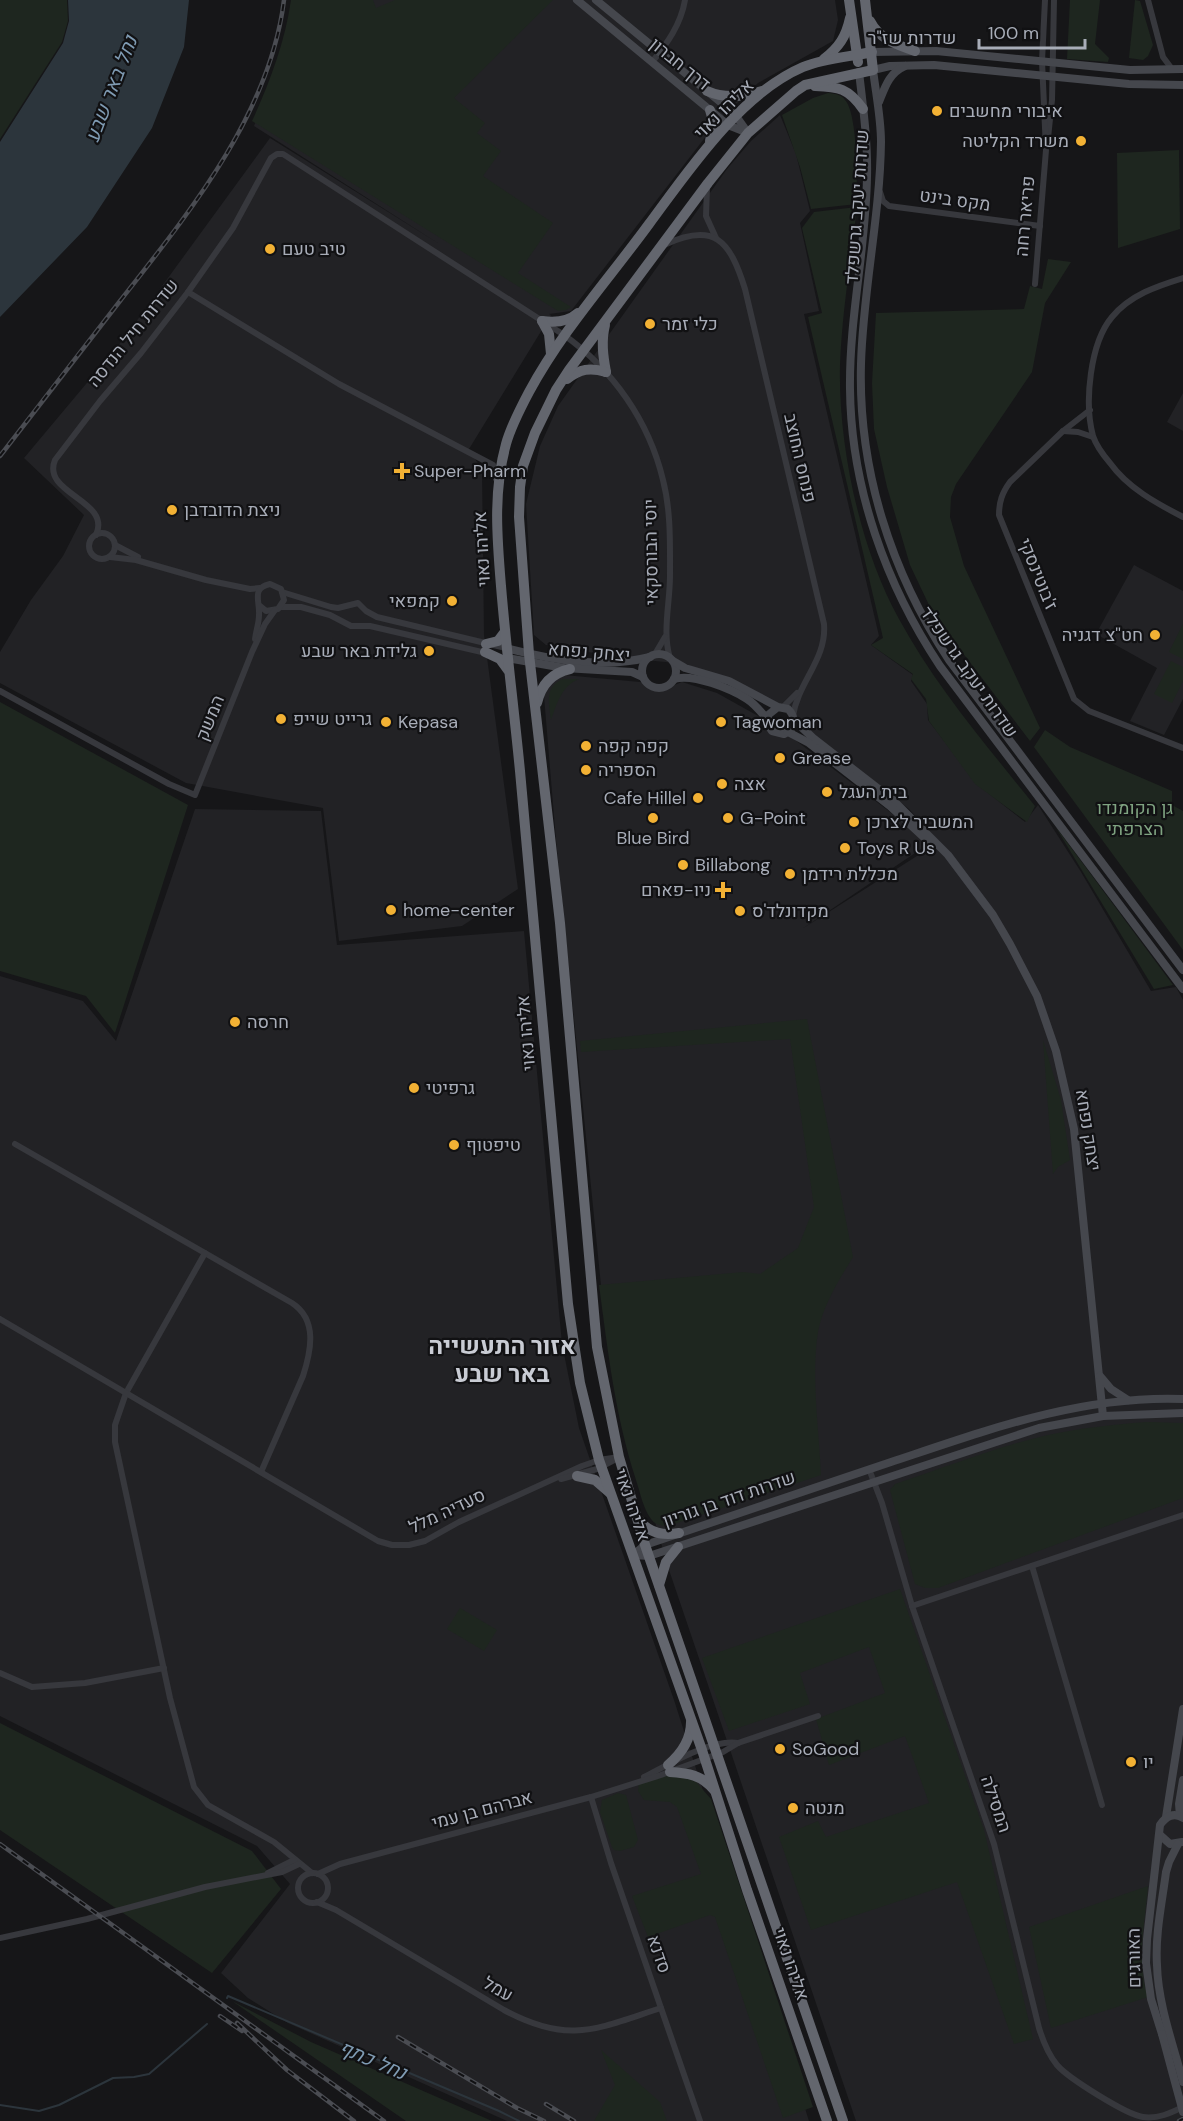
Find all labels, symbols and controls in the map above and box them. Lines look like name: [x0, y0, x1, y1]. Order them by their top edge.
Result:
scale bar: [979, 12, 1086, 50]
text: 100 m: [988, 21, 1039, 45]
street label: שדרות שז"ר: [868, 26, 956, 50]
water label: נחל באר שבע: [79, 30, 144, 146]
street label: דרך חברון: [645, 32, 715, 96]
street label: אליהו נאוי: [689, 74, 759, 144]
place label: איבורי מחשבים: [949, 99, 1063, 123]
marker: איבורי מחשבים: [930, 104, 944, 118]
street label: שדרות יעקב גרשפלד: [840, 129, 874, 285]
place label: משרד הקליטה: [962, 129, 1069, 153]
marker: משרד הקליטה: [1074, 134, 1088, 148]
street label: פריאר רחה: [1010, 175, 1040, 257]
street label: מקס בינט: [918, 183, 992, 217]
place label: טיב טעם: [282, 237, 346, 261]
marker: טיב טעם: [263, 242, 277, 256]
street label: שדרות חיל הנדסה: [82, 274, 184, 392]
place label: כלי זמר: [662, 312, 718, 336]
marker: כלי זמר: [643, 317, 657, 331]
street label: פנחס החוצב: [778, 411, 822, 505]
place label: Super-Pharm: [414, 459, 526, 483]
marker: Super-Pharm: [395, 464, 409, 478]
place label: ניצת הדובדבן: [184, 498, 281, 522]
street label: יוסי הבורסקאי: [638, 499, 664, 605]
marker: ניצת הדובדבן: [165, 503, 179, 517]
street label: אליהו נאוי: [468, 511, 496, 587]
street label: ז'בוטינסקי: [1013, 535, 1063, 613]
place label: קמפאי: [389, 589, 440, 613]
marker: קמפאי: [445, 594, 459, 608]
street label: שדרות יעקב גרשפלד: [915, 602, 1023, 742]
place label: חט''צ דגניה: [1062, 623, 1143, 647]
marker: חט''צ דגניה: [1148, 628, 1162, 642]
street label: יצחק נפחא: [547, 636, 631, 668]
place label: גלידת באר שבע: [301, 639, 417, 663]
marker: גלידת באר שבע: [422, 644, 436, 658]
street label: המשק: [190, 691, 230, 745]
place label: גרייט שייפ: [293, 707, 372, 731]
place label: Kepasa: [398, 710, 458, 734]
place label: Tagwoman: [733, 710, 822, 734]
marker: גרייט שייפ: [274, 712, 288, 726]
marker: Kepasa: [379, 715, 393, 729]
marker: Tagwoman: [714, 715, 728, 729]
place label: קפה קפה: [598, 734, 669, 758]
marker: קפה קפה: [579, 739, 593, 753]
place label: Grease: [792, 746, 851, 770]
marker: Grease: [773, 751, 787, 765]
place label: הספריה: [598, 758, 656, 782]
marker: הספריה: [579, 763, 593, 777]
place label: אצה: [734, 772, 766, 796]
marker: אצה: [715, 777, 729, 791]
place label: בית העגל: [839, 780, 908, 804]
marker: בית העגל: [820, 785, 834, 799]
place label: Cafe Hillel: [604, 786, 686, 810]
marker: Cafe Hillel: [691, 791, 705, 805]
park label: גן הקומנדו הצרפתי: [1097, 796, 1173, 841]
place label: G-Point: [740, 806, 806, 830]
place label: המשביר לצרכן: [866, 810, 974, 834]
marker: Blue Bird: [646, 811, 660, 825]
marker: G-Point: [721, 811, 735, 825]
marker: המשביר לצרכן: [847, 815, 861, 829]
place label: Blue Bird: [617, 826, 689, 850]
place label: Toys R Us: [857, 836, 935, 860]
marker: Toys R Us: [838, 841, 852, 855]
place label: Billabong: [695, 853, 770, 877]
marker: Billabong: [676, 858, 690, 872]
place label: מכללת רידמן: [802, 862, 898, 886]
marker: מכללת רידמן: [783, 867, 797, 881]
place label: ניו-פארם: [641, 878, 711, 902]
marker: ניו-פארם: [716, 883, 730, 897]
place label: home-center: [403, 898, 515, 922]
place label: מקדונלד'ס: [752, 899, 829, 923]
marker: home-center: [384, 903, 398, 917]
marker: מקדונלד'ס: [733, 904, 747, 918]
street label: אליהו נאוי: [511, 994, 541, 1072]
place label: חרסה: [247, 1010, 289, 1034]
marker: חרסה: [228, 1015, 242, 1029]
place label: גרפיטי: [426, 1076, 475, 1100]
marker: גרפיטי: [407, 1081, 421, 1095]
street label: יצחק נפחא: [1070, 1087, 1106, 1173]
place label: טיפטוף: [466, 1133, 521, 1157]
marker: טיפטוף: [447, 1138, 461, 1152]
district label: אזור התעשייה באר שבע: [428, 1330, 576, 1389]
street label: אליהו נאוי: [608, 1465, 656, 1545]
street label: שדרות דוד בן גוריון: [659, 1465, 799, 1533]
street label: סעדיה מלל: [405, 1483, 489, 1539]
place label: SoGood: [792, 1737, 859, 1761]
marker: SoGood: [773, 1742, 787, 1756]
place label: יו: [1143, 1750, 1154, 1774]
marker: יו: [1124, 1755, 1138, 1769]
street label: המסילה: [975, 1772, 1017, 1836]
street label: אברהם בן עמי: [429, 1785, 535, 1835]
place label: מנטה: [805, 1796, 845, 1820]
marker: מנטה: [786, 1801, 800, 1815]
street label: אליהו נאוי: [767, 1924, 815, 2004]
street label: האורגים: [1121, 1928, 1147, 1988]
street label: סדנא: [641, 1932, 677, 1976]
street label: עמל: [479, 1971, 517, 2007]
water label: נחל כתף: [336, 2034, 412, 2086]

